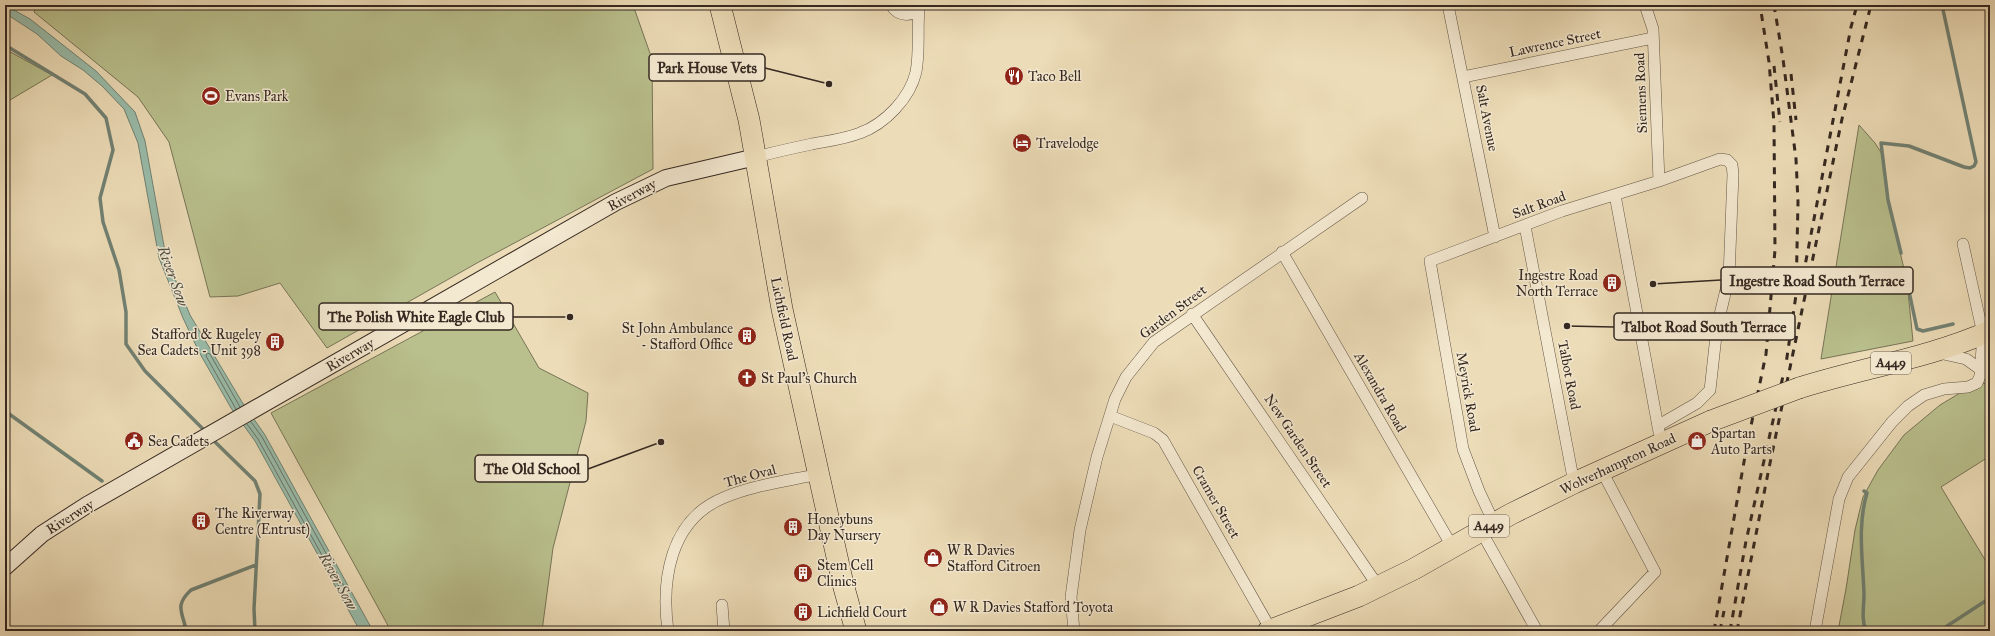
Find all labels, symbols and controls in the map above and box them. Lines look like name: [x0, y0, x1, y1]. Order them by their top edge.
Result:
street label: Lawrence Street: [1508, 25, 1603, 61]
street label: Siemens Road: [1631, 52, 1651, 134]
callout: Park House Vets: [649, 54, 765, 81]
text: Park House Vets: [657, 59, 758, 77]
restaurant icon: Taco Bell: [1003, 65, 1025, 87]
place label: Taco Bell: [1028, 68, 1082, 85]
street label: Salt Avenue: [1472, 83, 1502, 153]
sports icon: Evans Park: [200, 85, 222, 107]
place label: Evans Park: [225, 88, 289, 105]
hotel icon: Travelodge: [1011, 132, 1033, 154]
place label: Travelodge: [1036, 135, 1099, 152]
street label: Riverway: [605, 175, 660, 215]
street label: Salt Road: [1510, 188, 1568, 222]
water label: River Sow: [153, 242, 193, 310]
place label: Ingestre Road North Terrace: [1516, 267, 1598, 300]
callout: Ingestre Road South Terrace: [1721, 267, 1913, 294]
building icon: Ingestre Road North Terrace: [1601, 272, 1623, 294]
text: Ingestre Road South Terrace: [1729, 272, 1905, 291]
street label: Lichfield Road: [767, 275, 801, 363]
street label: Garden Street: [1136, 281, 1210, 343]
callout: The Polish White Eagle Club: [319, 303, 513, 330]
text: The Polish White Eagle Club: [326, 308, 506, 327]
callout: Talbot Road South Terrace: [1614, 313, 1795, 340]
text: Talbot Road South Terrace: [1620, 318, 1787, 336]
place label: St John Ambulance - Stafford Office: [622, 320, 733, 353]
building icon: St John Ambulance - Stafford Office: [736, 325, 758, 347]
place label: Stafford & Rugeley Sea Cadets - Unit 398: [137, 326, 261, 359]
building icon: Stafford & Rugeley Sea Cadets - Unit 398: [264, 331, 286, 353]
street label: Riverway: [323, 334, 377, 376]
street label: Talbot Road: [1554, 339, 1584, 411]
street label: Alexandra Road: [1350, 348, 1410, 435]
street label: Meyrick Road: [1453, 351, 1483, 433]
road number: A449: [1871, 352, 1911, 374]
church icon: St Paul's Church: [736, 367, 758, 389]
place label: St Paul's Church: [761, 370, 857, 387]
street label: New Garden Street: [1260, 391, 1336, 491]
place label: Spartan Auto Parts: [1710, 425, 1772, 458]
public building icon: Sea Cadets: [123, 430, 145, 452]
street label: Wolverhampton Road: [1557, 430, 1679, 498]
shop icon: Spartan Auto Parts: [1686, 430, 1708, 452]
place label: Sea Cadets: [148, 433, 209, 450]
callout: The Old School: [475, 455, 588, 482]
text: The Old School: [483, 460, 581, 478]
street label: The Oval: [722, 461, 778, 491]
street label: Cramer Street: [1188, 463, 1244, 541]
street label: Riverway: [43, 496, 97, 538]
place label: The Riverway Centre (Entrust): [215, 505, 310, 539]
building icon: The Riverway Centre (Entrust): [190, 510, 212, 532]
place label: Honeybuns Day Nursery: [807, 511, 881, 544]
road number: A449: [1469, 515, 1509, 537]
building icon: Honeybuns Day Nursery: [782, 516, 804, 538]
place label: W R Davies Stafford Citroen: [947, 542, 1041, 575]
shop icon: W R Davies Stafford Citroen: [922, 547, 944, 569]
water label: River Sow: [314, 548, 362, 614]
place label: Stem Cell Clinics: [817, 557, 874, 590]
building icon: Stem Cell Clinics: [792, 562, 814, 584]
shop icon: W R Davies Stafford Toyota: [928, 596, 950, 618]
place label: W R Davies Stafford Toyota: [953, 599, 1113, 616]
building icon: Lichfield Court: [792, 601, 814, 623]
place label: Lichfield Court: [817, 604, 907, 621]

